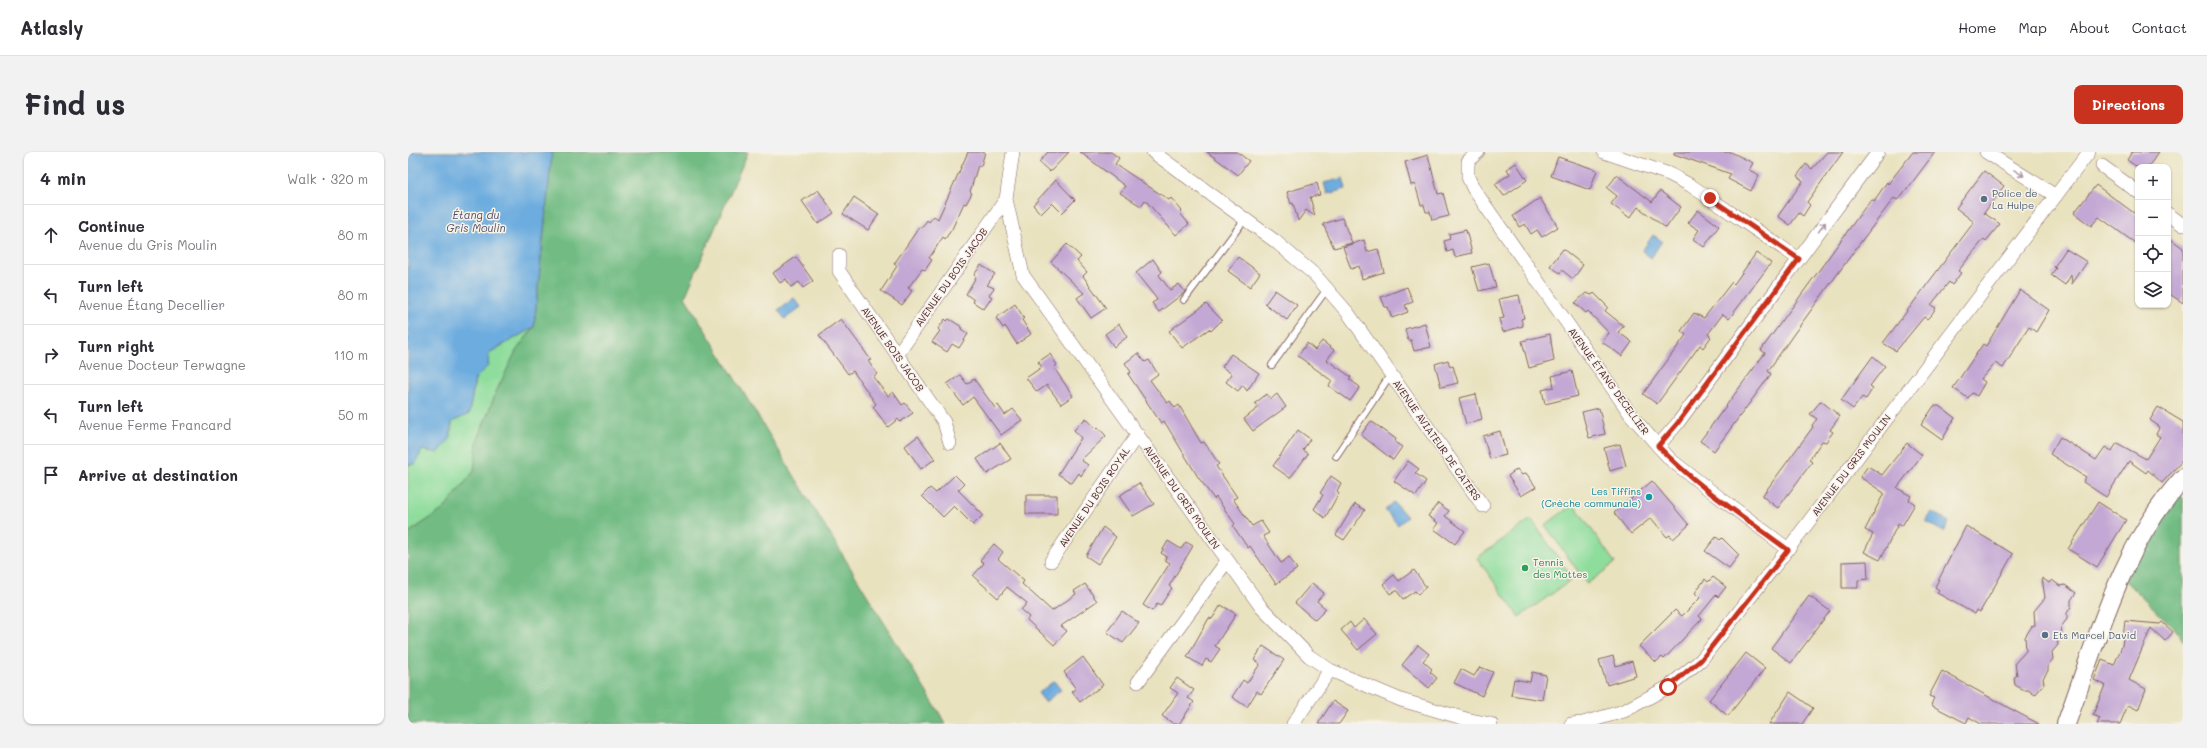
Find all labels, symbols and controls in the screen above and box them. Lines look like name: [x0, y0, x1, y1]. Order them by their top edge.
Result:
text: Atlasly: [20, 15, 83, 40]
text: Home: [1958, 18, 1996, 37]
text: Map: [2018, 18, 2047, 37]
text: About: [2069, 18, 2110, 37]
text: Contact: [2132, 18, 2187, 37]
button: Directions: [2074, 85, 2183, 124]
text: Find us: [24, 86, 125, 122]
map controls: [2135, 164, 2171, 308]
button: +: [2135, 164, 2171, 200]
text: 4 min: [40, 167, 86, 189]
one-way arrow: [2013, 169, 2025, 177]
text: Walk · 320 m: [287, 170, 368, 187]
place label: Police de La Hulpe: [1992, 186, 2037, 212]
route end: [1701, 189, 1719, 207]
marker: Police de La Hulpe: [1979, 194, 1989, 204]
button: −: [2135, 200, 2171, 236]
water label: Étang du Gris Moulin: [446, 207, 506, 235]
text: Continue: [78, 216, 145, 236]
one-way arrow: [1818, 222, 1827, 233]
icon: ahead: [40, 224, 62, 246]
street label: AVENUE DU BOIS JACOB: [912, 225, 990, 329]
text: 80 m: [338, 226, 368, 243]
text: Avenue du Gris Moulin: [78, 236, 217, 253]
button: locate: [2135, 236, 2171, 272]
button: layers: [2135, 272, 2171, 308]
text: Turn left: [78, 276, 143, 296]
icon: left: [40, 284, 62, 306]
text: 80 m: [338, 286, 368, 303]
text: Avenue Étang Decellier: [78, 296, 225, 313]
street label: AVENUE BOIS JACOB: [858, 304, 928, 394]
street label: AVENUE ÉTANG DECELLIER: [1565, 325, 1653, 437]
text: Turn right: [78, 336, 155, 356]
icon: right: [40, 344, 62, 366]
text: 110 m: [334, 346, 368, 363]
text: Avenue Docteur Terwagne: [78, 356, 246, 373]
street label: AVENUE AVIATEUR DE CATERS: [1390, 377, 1484, 503]
text: Turn left: [78, 396, 143, 416]
icon: left: [40, 404, 62, 426]
text: 50 m: [338, 406, 368, 423]
street label: AVENUE DU GRIS MOULIN: [1808, 411, 1894, 519]
text: Avenue Ferme Francard: [78, 416, 231, 433]
street label: AVENUE DU GRIS MOULIN: [1141, 442, 1223, 552]
street label: AVENUE DU BOIS ROYAL: [1055, 444, 1133, 550]
icon: arrive: [40, 464, 62, 486]
text: Arrive at destination: [78, 465, 238, 485]
place label: Les Tiffins (Crèche communale): [1541, 484, 1641, 510]
marker: Les Tiffins (Crèche communale): [1644, 492, 1654, 502]
place label: Tennis des Mottes: [1533, 555, 1587, 581]
marker: Tennis des Mottes: [1520, 563, 1530, 573]
place label: Ets Marcel David: [2053, 628, 2136, 642]
marker: Ets Marcel David: [2040, 630, 2050, 640]
route start: [1659, 678, 1677, 696]

